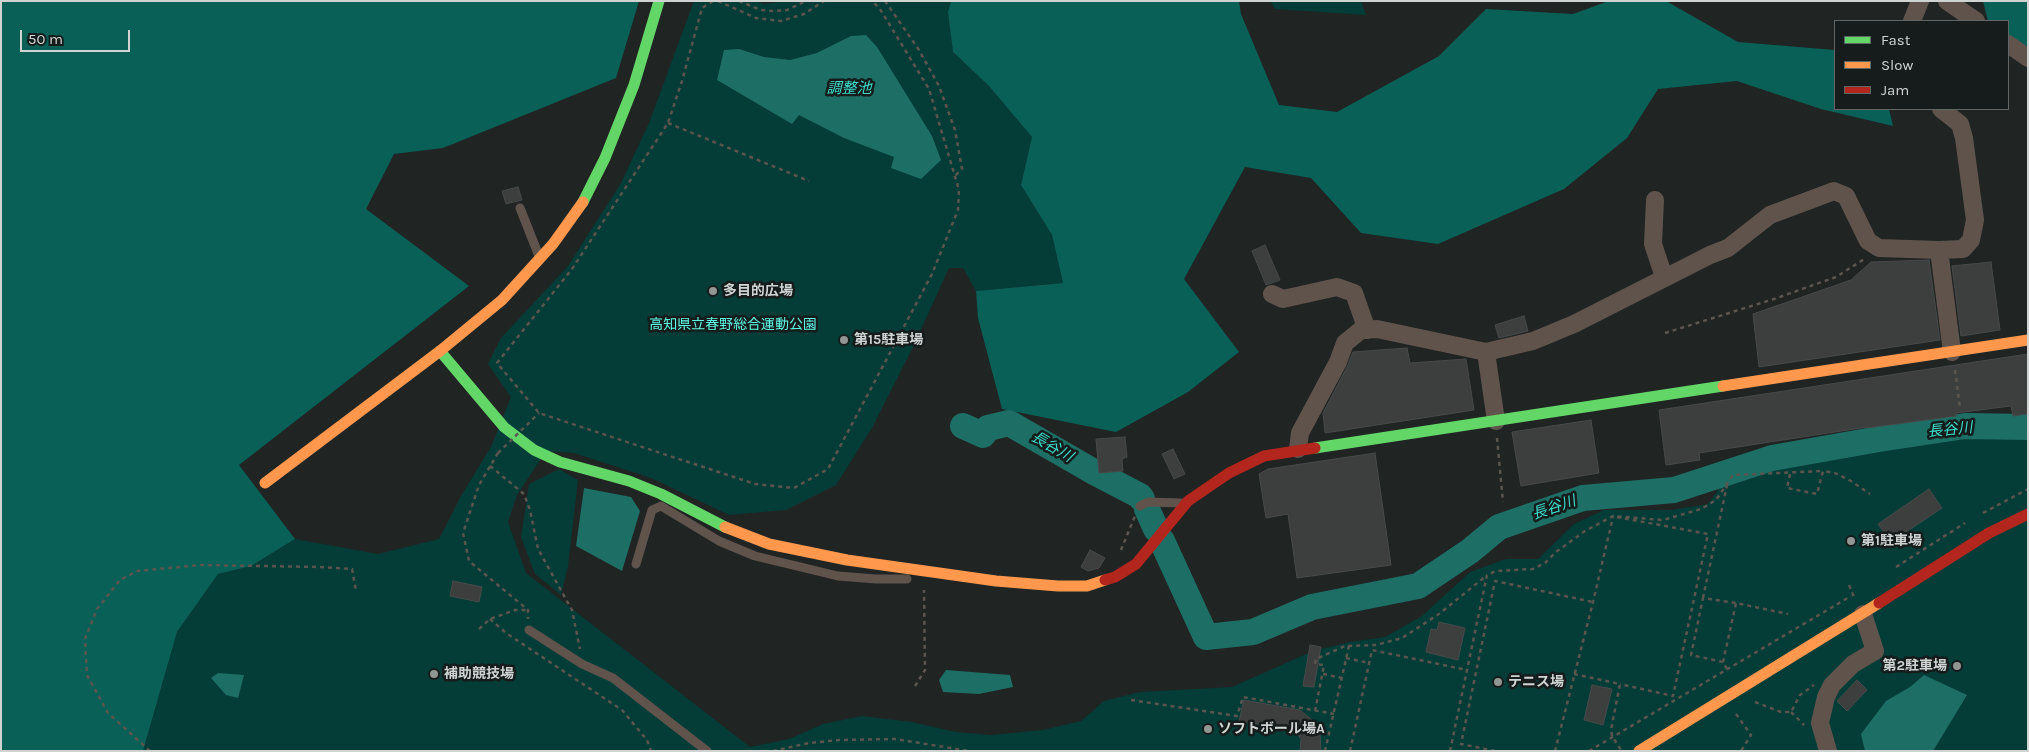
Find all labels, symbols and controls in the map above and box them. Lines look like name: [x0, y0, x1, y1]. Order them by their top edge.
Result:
scale bar: [22, 20, 132, 52]
legend: [1834, 20, 2009, 110]
text: 50 m: [28, 30, 63, 48]
text: Fast: [1881, 31, 1910, 49]
text: Slow: [1881, 56, 1913, 74]
water label: 調整池: [827, 80, 871, 98]
text: Jam: [1881, 81, 1909, 99]
place label: 多目的広場: [723, 283, 793, 299]
marker: 多目的広場: [707, 285, 719, 297]
park label: 高知県立春野総合運動公園: [649, 317, 817, 333]
place label: 第15駐車場: [854, 332, 923, 348]
marker: 第15駐車場: [838, 334, 850, 346]
water label: 長谷川: [1927, 419, 1973, 441]
water label: 長谷川: [1028, 428, 1076, 466]
water label: 長谷川: [1530, 492, 1578, 524]
place label: 第1駐車場: [1861, 533, 1922, 549]
marker: 第1駐車場: [1845, 535, 1857, 547]
place label: 第2駐車場: [1883, 658, 1947, 674]
marker: 第2駐車場: [1951, 660, 1963, 672]
place label: 補助競技場: [444, 666, 514, 682]
marker: 補助競技場: [428, 668, 440, 680]
place label: テニス場: [1508, 674, 1564, 690]
marker: テニス場: [1492, 676, 1504, 688]
place label: ソフトボール場A: [1218, 721, 1325, 737]
marker: ソフトボール場A: [1202, 723, 1214, 735]

